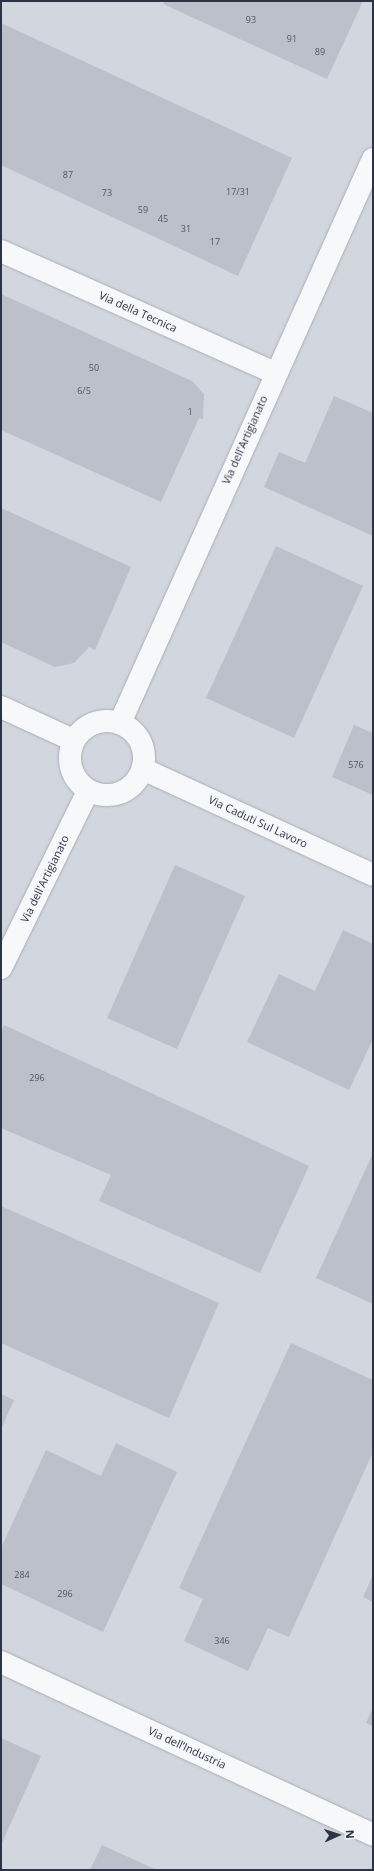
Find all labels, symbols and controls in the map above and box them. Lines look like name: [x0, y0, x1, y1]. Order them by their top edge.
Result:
house number: 93: [246, 15, 256, 25]
house number: 91: [287, 34, 297, 44]
house number: 89: [315, 47, 325, 57]
house number: 87: [63, 170, 73, 180]
house number: 17/31: [226, 187, 250, 197]
house number: 73: [102, 188, 112, 198]
house number: 59: [138, 205, 148, 215]
house number: 45: [158, 214, 168, 224]
house number: 31: [181, 224, 191, 234]
house number: 17: [210, 237, 220, 247]
street label: Via della Tecnica: [97, 289, 179, 335]
house number: 50: [89, 363, 99, 373]
house number: 6/5: [77, 386, 91, 396]
street label: Via dell'Artigianato: [220, 394, 270, 486]
house number: 1: [187, 407, 193, 417]
house number: 576: [348, 760, 364, 770]
street label: Via Caduti Sul Lavoro: [206, 793, 310, 851]
street label: Via dell'Artigianato: [18, 833, 72, 925]
house number: 296: [29, 1073, 45, 1083]
house number: 284: [14, 1570, 30, 1580]
house number: 296: [57, 1589, 73, 1599]
house number: 346: [214, 1636, 230, 1646]
street label: Via dell’Industria: [146, 1724, 228, 1772]
north arrow: [318, 1815, 358, 1855]
text: N: [343, 1829, 358, 1839]

